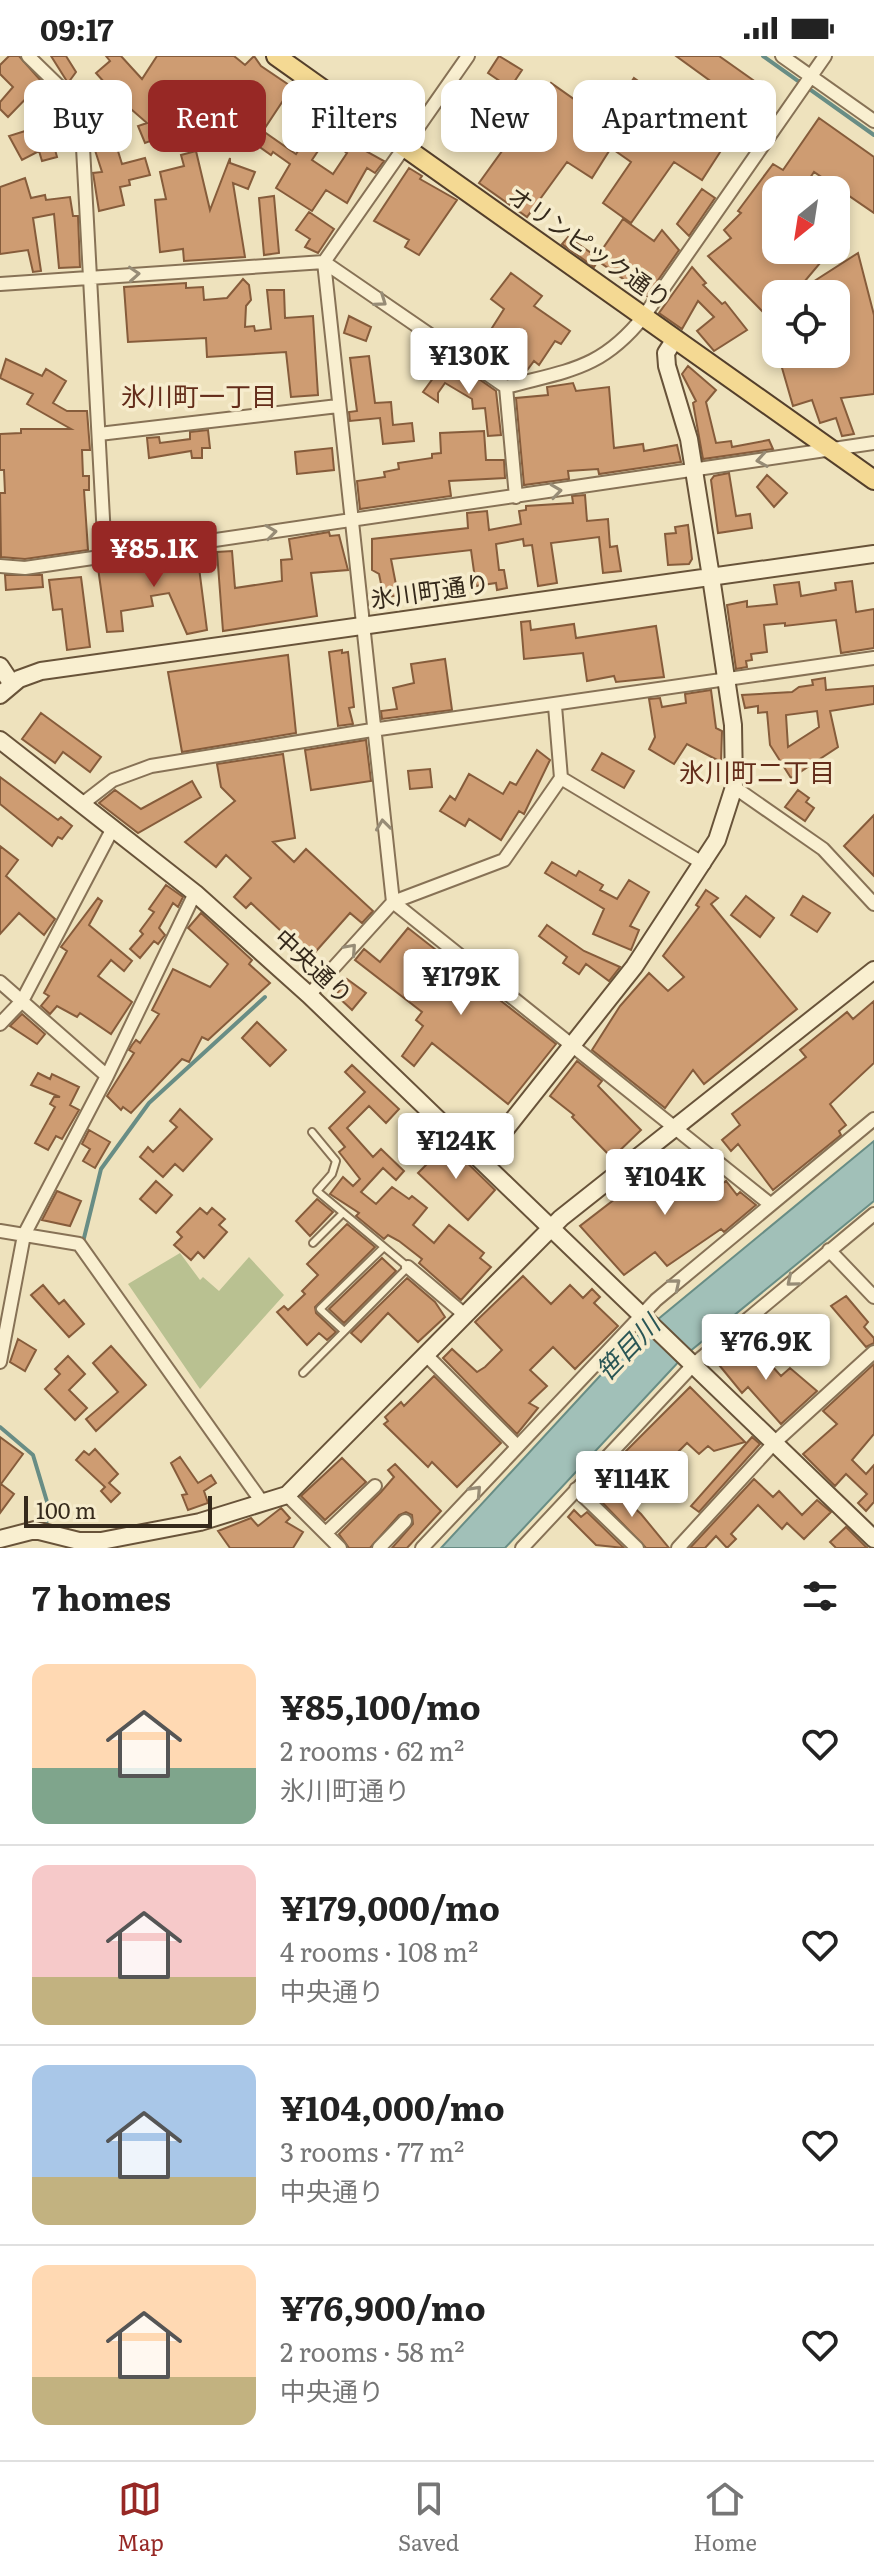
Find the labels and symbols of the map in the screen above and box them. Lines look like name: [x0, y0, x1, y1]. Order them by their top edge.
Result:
north arrow: [762, 176, 850, 264]
street label: オリンピック通り: [502, 177, 679, 315]
one-way arrow: [128, 266, 141, 283]
one-way arrow: [373, 291, 387, 306]
pin: ¥130K: [413, 328, 525, 396]
district label: 氷川町一丁目: [121, 375, 277, 414]
one-way arrow: [756, 451, 769, 468]
one-way arrow: [549, 483, 563, 500]
pin: ¥85.1K: [89, 521, 219, 589]
one-way arrow: [264, 524, 278, 541]
street label: 氷川町通り: [368, 564, 492, 615]
district label: 氷川町二丁目: [679, 751, 835, 790]
one-way arrow: [375, 818, 392, 831]
street label: 中央通り: [268, 920, 362, 1011]
one-way arrow: [341, 943, 356, 958]
pin: ¥179K: [405, 949, 517, 1017]
pin: ¥124K: [400, 1113, 512, 1181]
pin: ¥104K: [609, 1149, 721, 1217]
one-way arrow: [787, 1271, 801, 1286]
one-way arrow: [666, 1279, 681, 1294]
water label: 笹目川: [585, 1303, 669, 1388]
pin: ¥76.9K: [701, 1314, 831, 1382]
pin: ¥114K: [576, 1451, 688, 1519]
one-way arrow: [466, 1486, 481, 1500]
scale bar: [24, 1492, 212, 1528]

